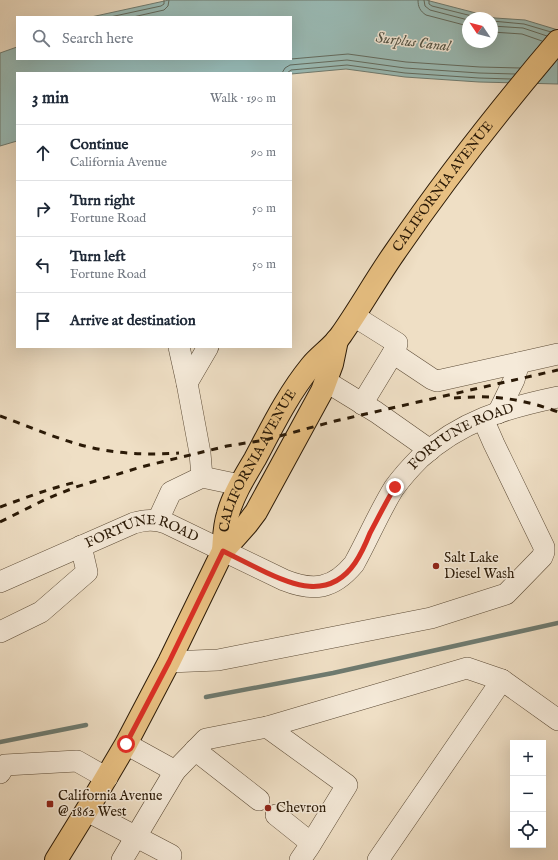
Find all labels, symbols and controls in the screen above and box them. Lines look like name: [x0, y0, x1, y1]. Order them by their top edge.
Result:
north arrow: [462, 12, 498, 48]
search box: [16, 16, 292, 60]
icon: search: [30, 27, 52, 49]
water label: Surplus Canal: [375, 28, 453, 56]
text: Search here: [62, 29, 133, 48]
text: 3 min: [32, 88, 69, 109]
text: Walk · 190 m: [210, 90, 276, 107]
street label: CALIFORNIA AVENUE: [389, 117, 498, 256]
text: Continue: [70, 135, 128, 154]
icon: ahead: [32, 142, 54, 164]
text: 90 m: [251, 144, 276, 161]
text: California Avenue: [70, 154, 167, 171]
text: Turn right: [70, 191, 135, 210]
icon: right: [32, 198, 54, 220]
text: 50 m: [252, 200, 276, 217]
text: Fortune Road: [70, 210, 146, 227]
text: Turn left: [70, 247, 126, 266]
icon: left: [32, 254, 54, 276]
text: 50 m: [252, 256, 276, 273]
text: Fortune Road: [70, 266, 146, 283]
icon: arrive: [32, 310, 54, 332]
text: Arrive at destination: [70, 311, 196, 330]
street label: CALIFORNIA AVENUE: [215, 386, 301, 534]
street label: FORTUNE ROAD: [404, 399, 516, 474]
route end: [386, 478, 404, 496]
text: FORTUNE ROAD: [82, 511, 202, 552]
street label: FORTUNE ROAD: [82, 534, 202, 554]
place label: Salt Lake Diesel Wash: [444, 549, 515, 583]
marker: Salt Lake Diesel Wash: [431, 561, 441, 571]
route start: [117, 735, 135, 753]
map controls: [510, 740, 546, 848]
button: +: [510, 740, 546, 776]
button: −: [510, 776, 546, 812]
place label: California Avenue @ 1862 West: [58, 787, 163, 821]
marker: California Avenue @ 1862 West: [45, 799, 55, 809]
place label: Chevron: [276, 799, 327, 817]
marker: Chevron: [263, 803, 273, 813]
button: locate: [510, 812, 546, 848]

